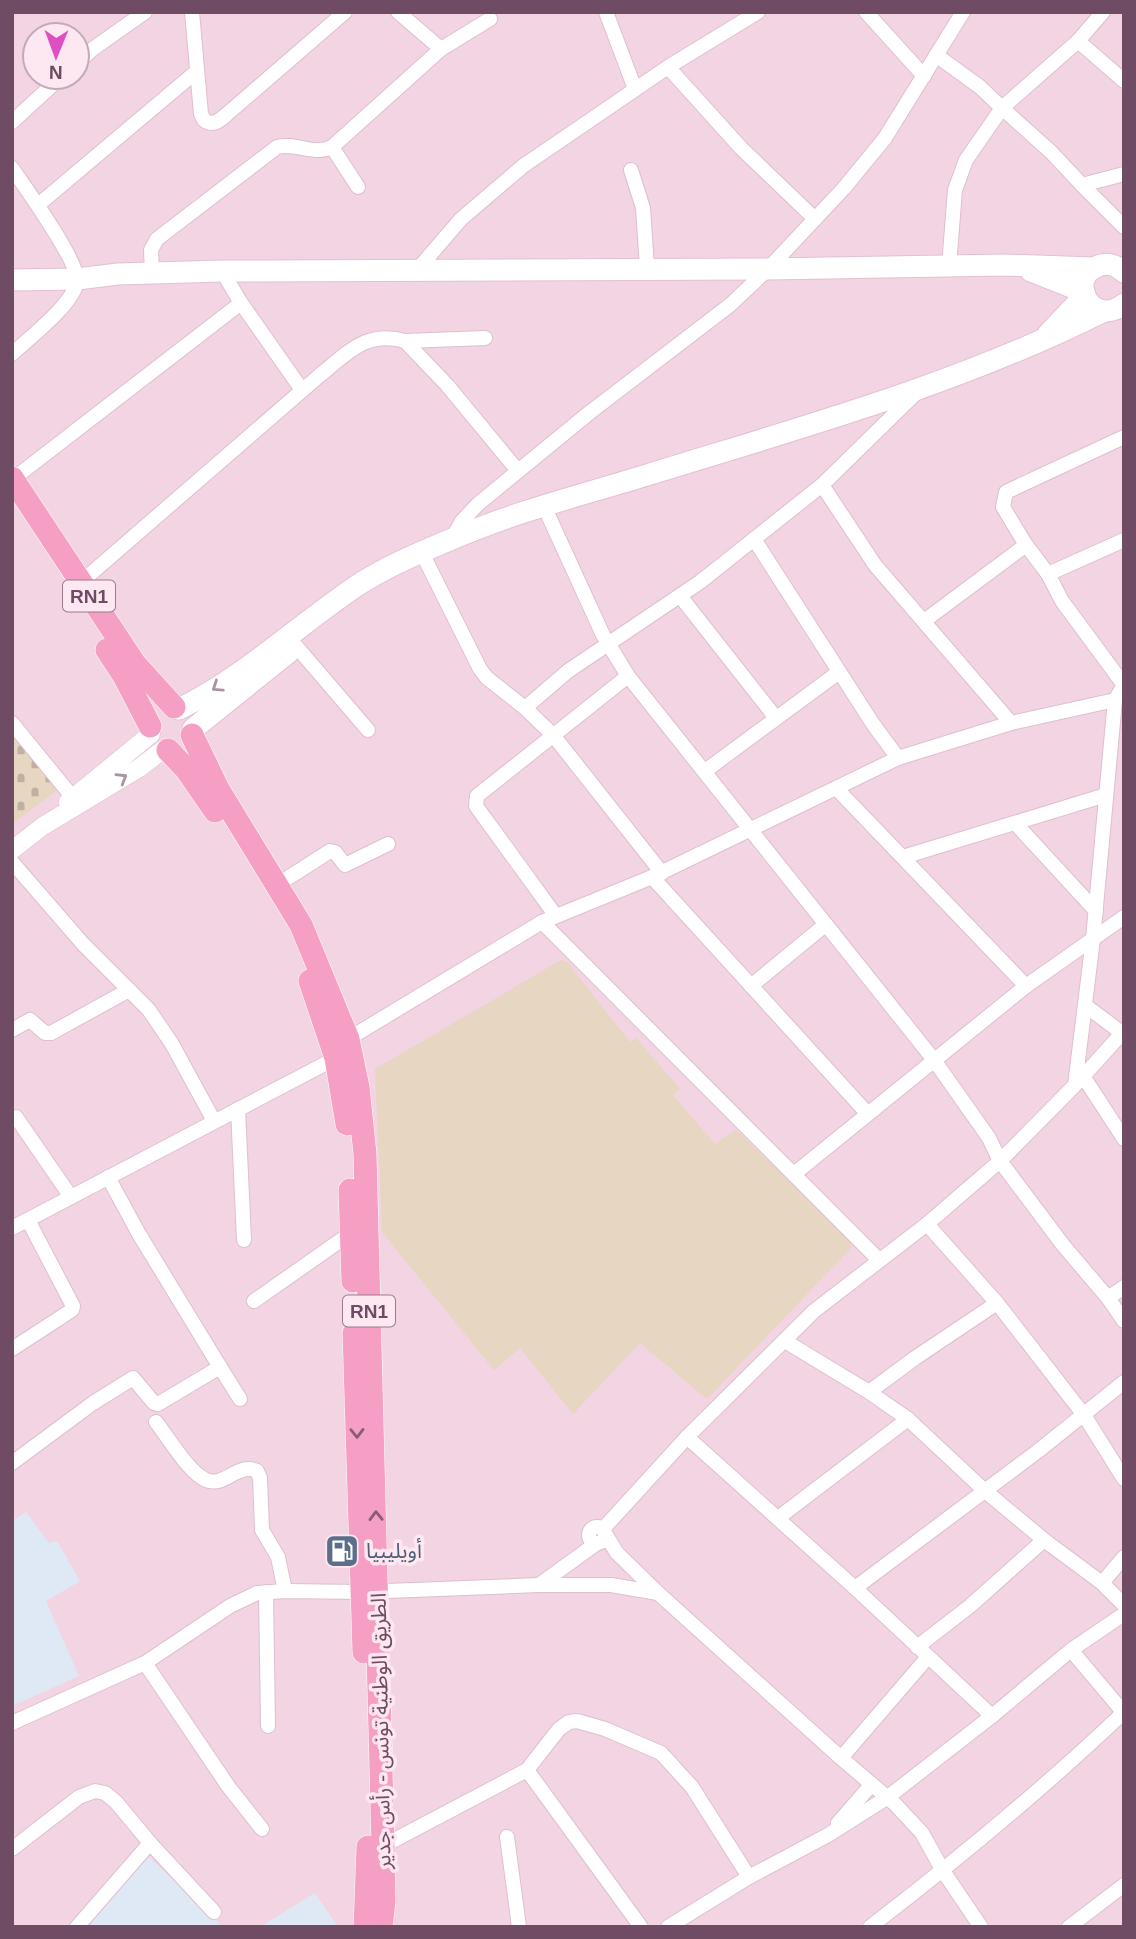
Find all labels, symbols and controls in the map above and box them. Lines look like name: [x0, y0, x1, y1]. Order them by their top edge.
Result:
north arrow: [21, 21, 91, 91]
text: N: [49, 62, 63, 83]
road number: RN1: [63, 580, 115, 611]
one-way arrow: [212, 679, 225, 691]
one-way arrow: [115, 774, 128, 787]
road number: RN1: [343, 1296, 395, 1326]
one-way arrow: [349, 1428, 364, 1439]
one-way arrow: [368, 1510, 384, 1520]
fuel station icon: أويليبيا: [323, 1532, 361, 1570]
place label: أويليبيا: [366, 1538, 422, 1563]
street label: الطريق الوطنية تونس - رأس جدير: [366, 1593, 396, 1870]

